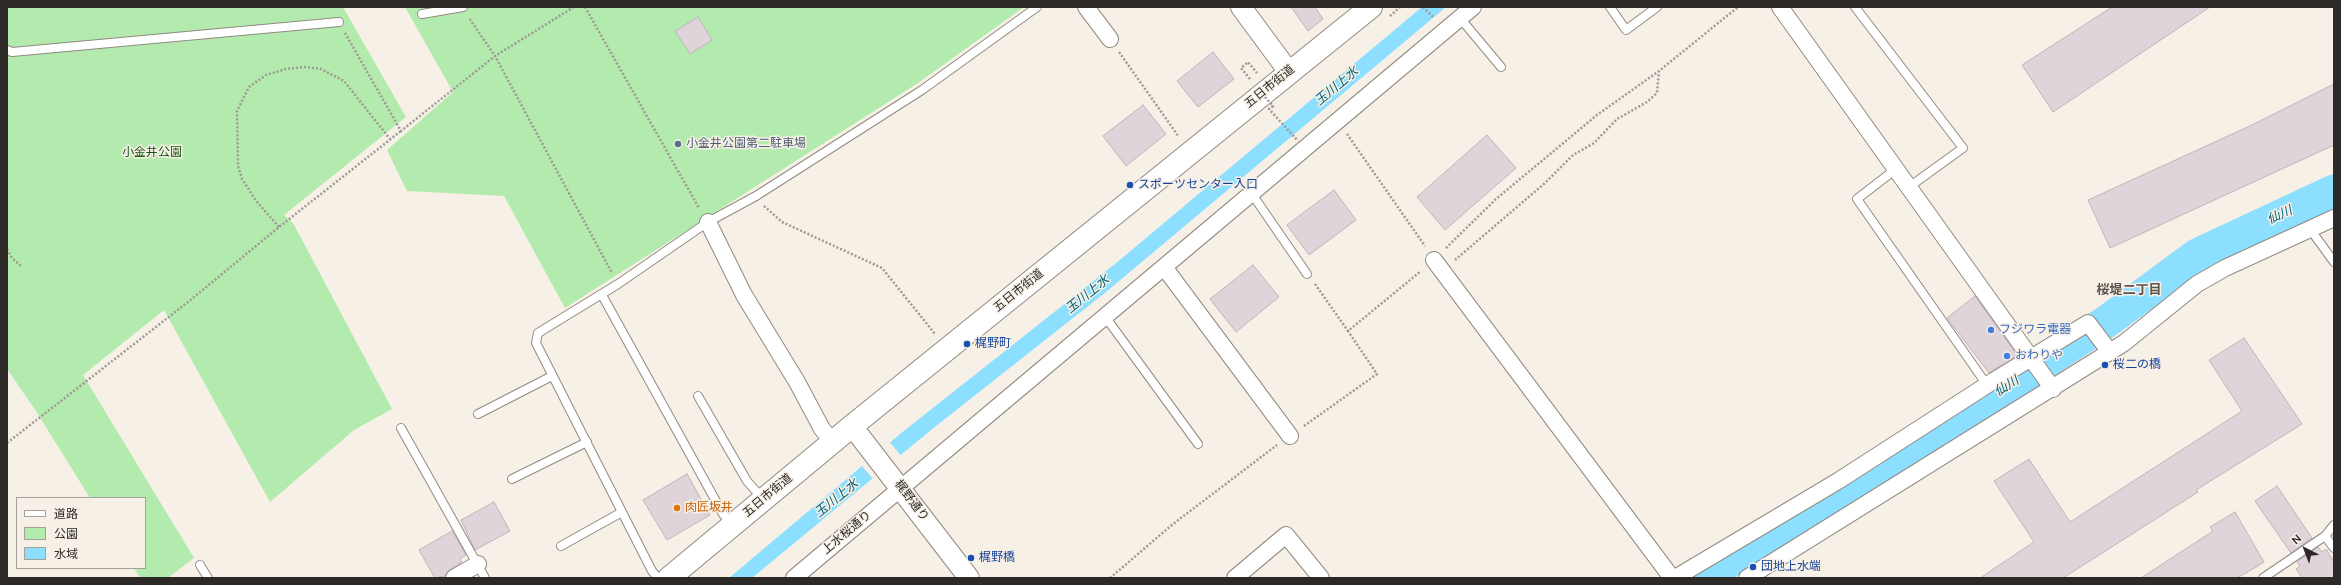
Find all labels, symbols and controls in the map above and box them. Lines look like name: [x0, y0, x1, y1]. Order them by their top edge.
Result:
street label: 五日市街道: [1242, 63, 1298, 111]
water label: 玉川上水: [1312, 64, 1362, 110]
place label: 小金井公園第二駐車場: [686, 137, 806, 151]
marker: 小金井公園第二駐車場: [673, 139, 683, 149]
park label: 小金井公園: [122, 146, 182, 160]
place label: スポーツセンター入口: [1138, 178, 1258, 192]
marker: スポーツセンター入口: [1125, 180, 1135, 190]
water label: 仙川: [2265, 203, 2295, 229]
street label: 五日市街道: [991, 267, 1047, 315]
water label: 玉川上水: [1063, 273, 1113, 317]
district label: 桜堤二丁目: [2097, 283, 2161, 299]
place label: フジワラ電器: [1999, 323, 2071, 337]
marker: フジワラ電器: [1986, 325, 1996, 335]
place label: 梶野町: [975, 337, 1011, 351]
marker: 梶野町: [962, 339, 972, 349]
place label: おわりや: [2015, 349, 2063, 363]
marker: おわりや: [2002, 351, 2012, 361]
place label: 桜二の橋: [2113, 358, 2161, 372]
marker: 桜二の橋: [2100, 360, 2110, 370]
water label: 仙川: [1992, 373, 2022, 401]
street label: 五日市街道: [740, 471, 796, 521]
water label: 玉川上水: [812, 477, 862, 521]
street label: 梶野通り: [891, 477, 931, 525]
legend: [16, 497, 146, 569]
place label: 肉匠坂井: [685, 501, 733, 515]
marker: 肉匠坂井: [672, 503, 682, 513]
text: 道路: [54, 506, 78, 522]
street label: 上水桜通り: [819, 508, 875, 558]
text: 公園: [54, 526, 78, 542]
north arrow: [2285, 529, 2325, 569]
text: N: [2289, 531, 2305, 548]
text: 水域: [54, 546, 78, 562]
place label: 梶野橋: [979, 551, 1015, 565]
marker: 梶野橋: [966, 553, 976, 563]
place label: 団地上水端: [1761, 560, 1821, 574]
marker: 団地上水端: [1748, 562, 1758, 572]

